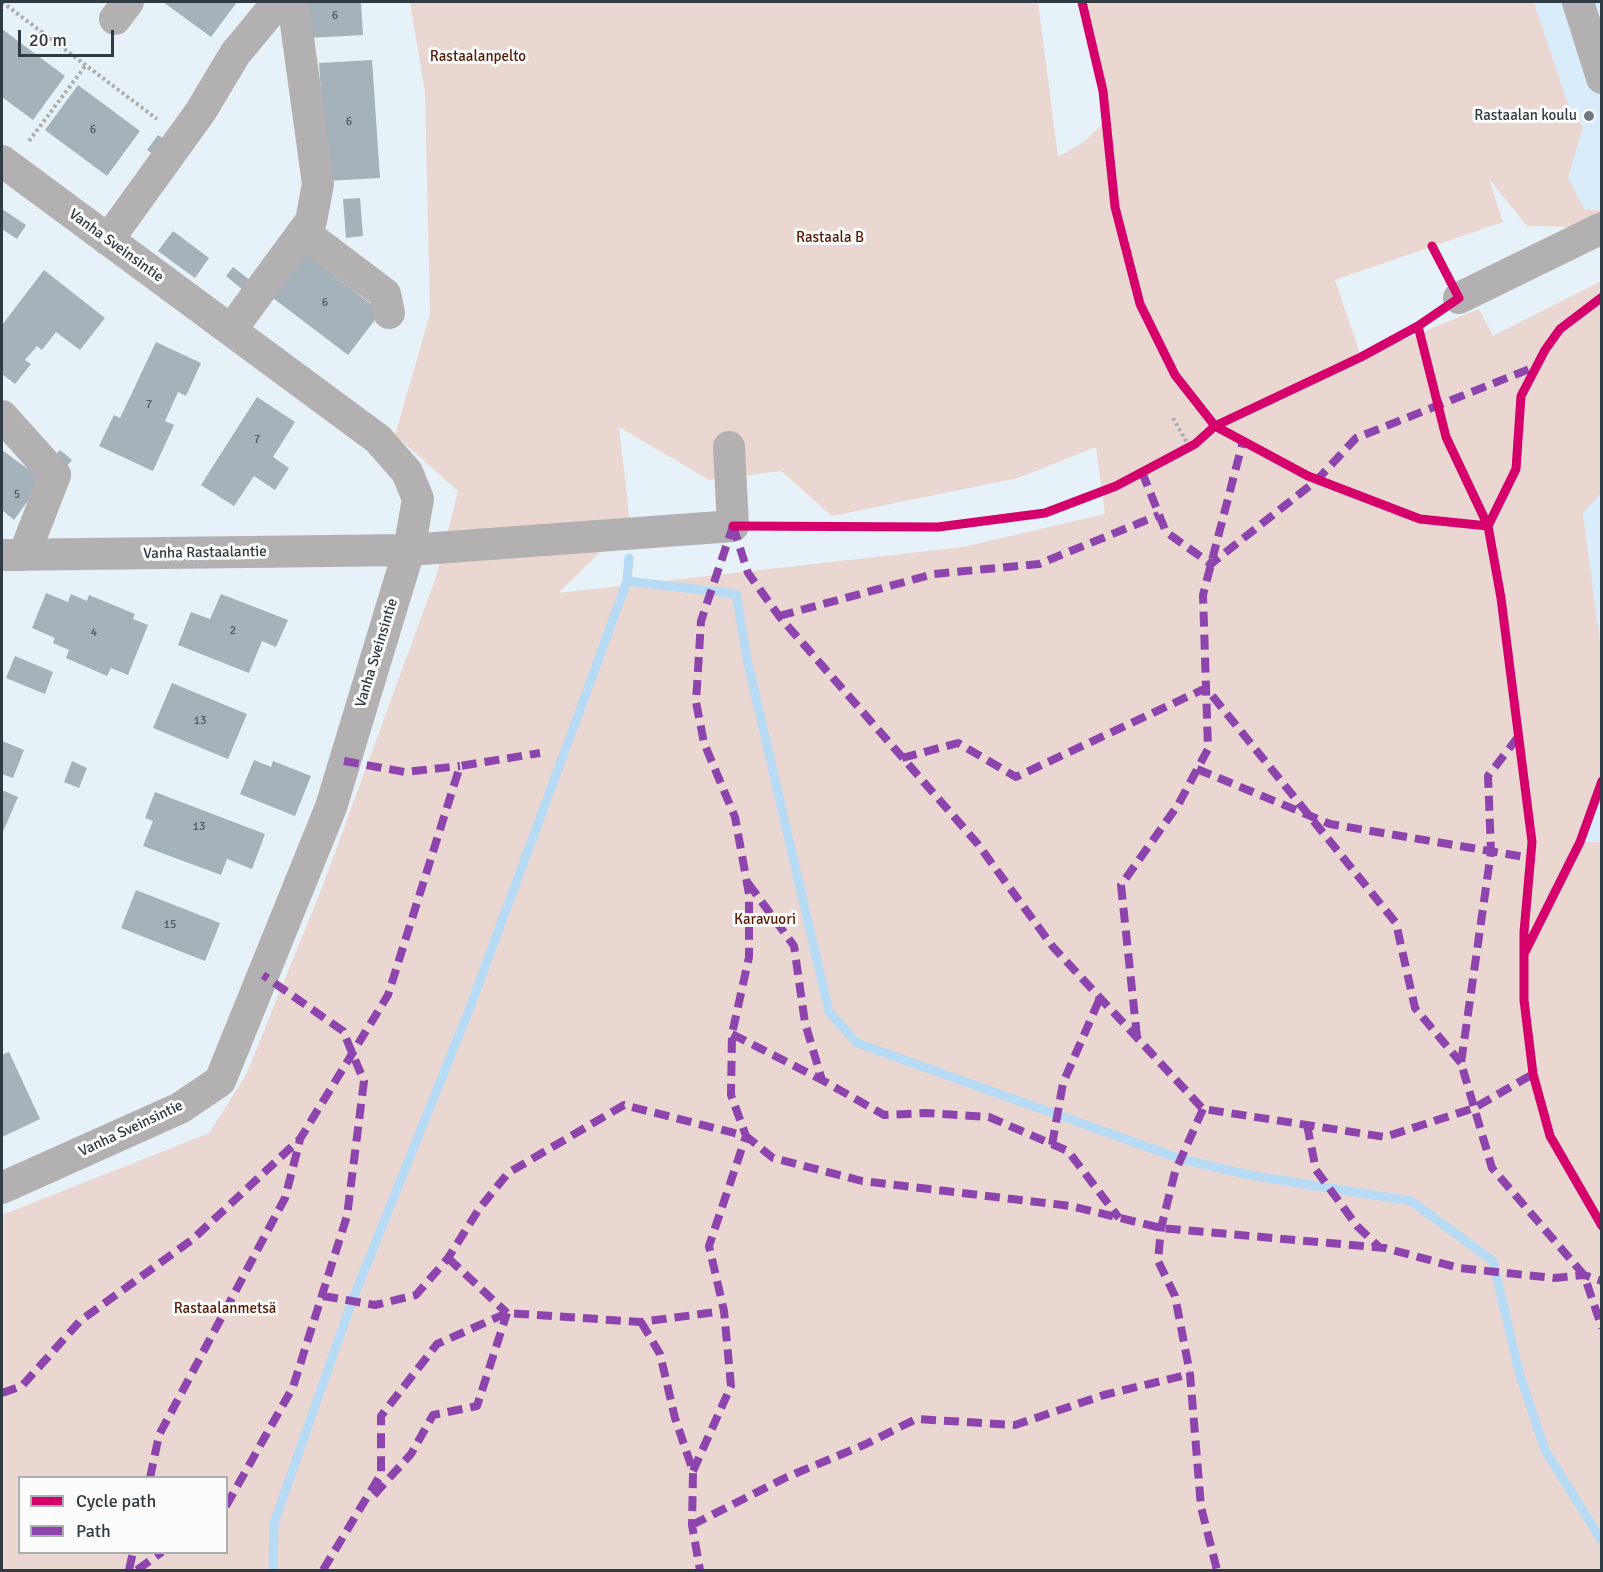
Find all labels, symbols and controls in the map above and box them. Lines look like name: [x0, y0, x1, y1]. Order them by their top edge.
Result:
house number: 6: [332, 9, 338, 23]
scale bar: [21, 18, 117, 56]
text: 20 m: [29, 29, 67, 51]
park label: Rastaalanpelto: [430, 48, 526, 66]
place label: Rastaalan koulu: [1474, 107, 1577, 125]
marker: Rastaalan koulu: [1582, 109, 1596, 123]
house number: 6: [346, 115, 352, 129]
house number: 6: [90, 123, 96, 137]
street label: Vanha Sveinsintie: [65, 205, 167, 287]
park label: Rastaala B: [796, 229, 864, 247]
house number: 6: [322, 296, 328, 310]
house number: 7: [146, 398, 152, 412]
house number: 7: [254, 433, 260, 447]
house number: 5: [14, 488, 20, 502]
street label: Vanha Rastaalantie: [143, 543, 267, 563]
street label: Vanha Sveinsintie: [352, 596, 402, 710]
house number: 2: [230, 624, 236, 638]
house number: 4: [91, 626, 97, 640]
house number: 13: [194, 714, 206, 728]
house number: 13: [193, 820, 205, 834]
park label: Karavuori: [734, 911, 796, 929]
house number: 15: [164, 918, 176, 932]
street label: Vanha Sveinsintie: [76, 1097, 186, 1161]
park label: Rastaalanmetsä: [174, 1300, 276, 1318]
legend: [18, 1476, 228, 1554]
text: Cycle path: [76, 1490, 156, 1512]
text: Path: [76, 1520, 111, 1542]

